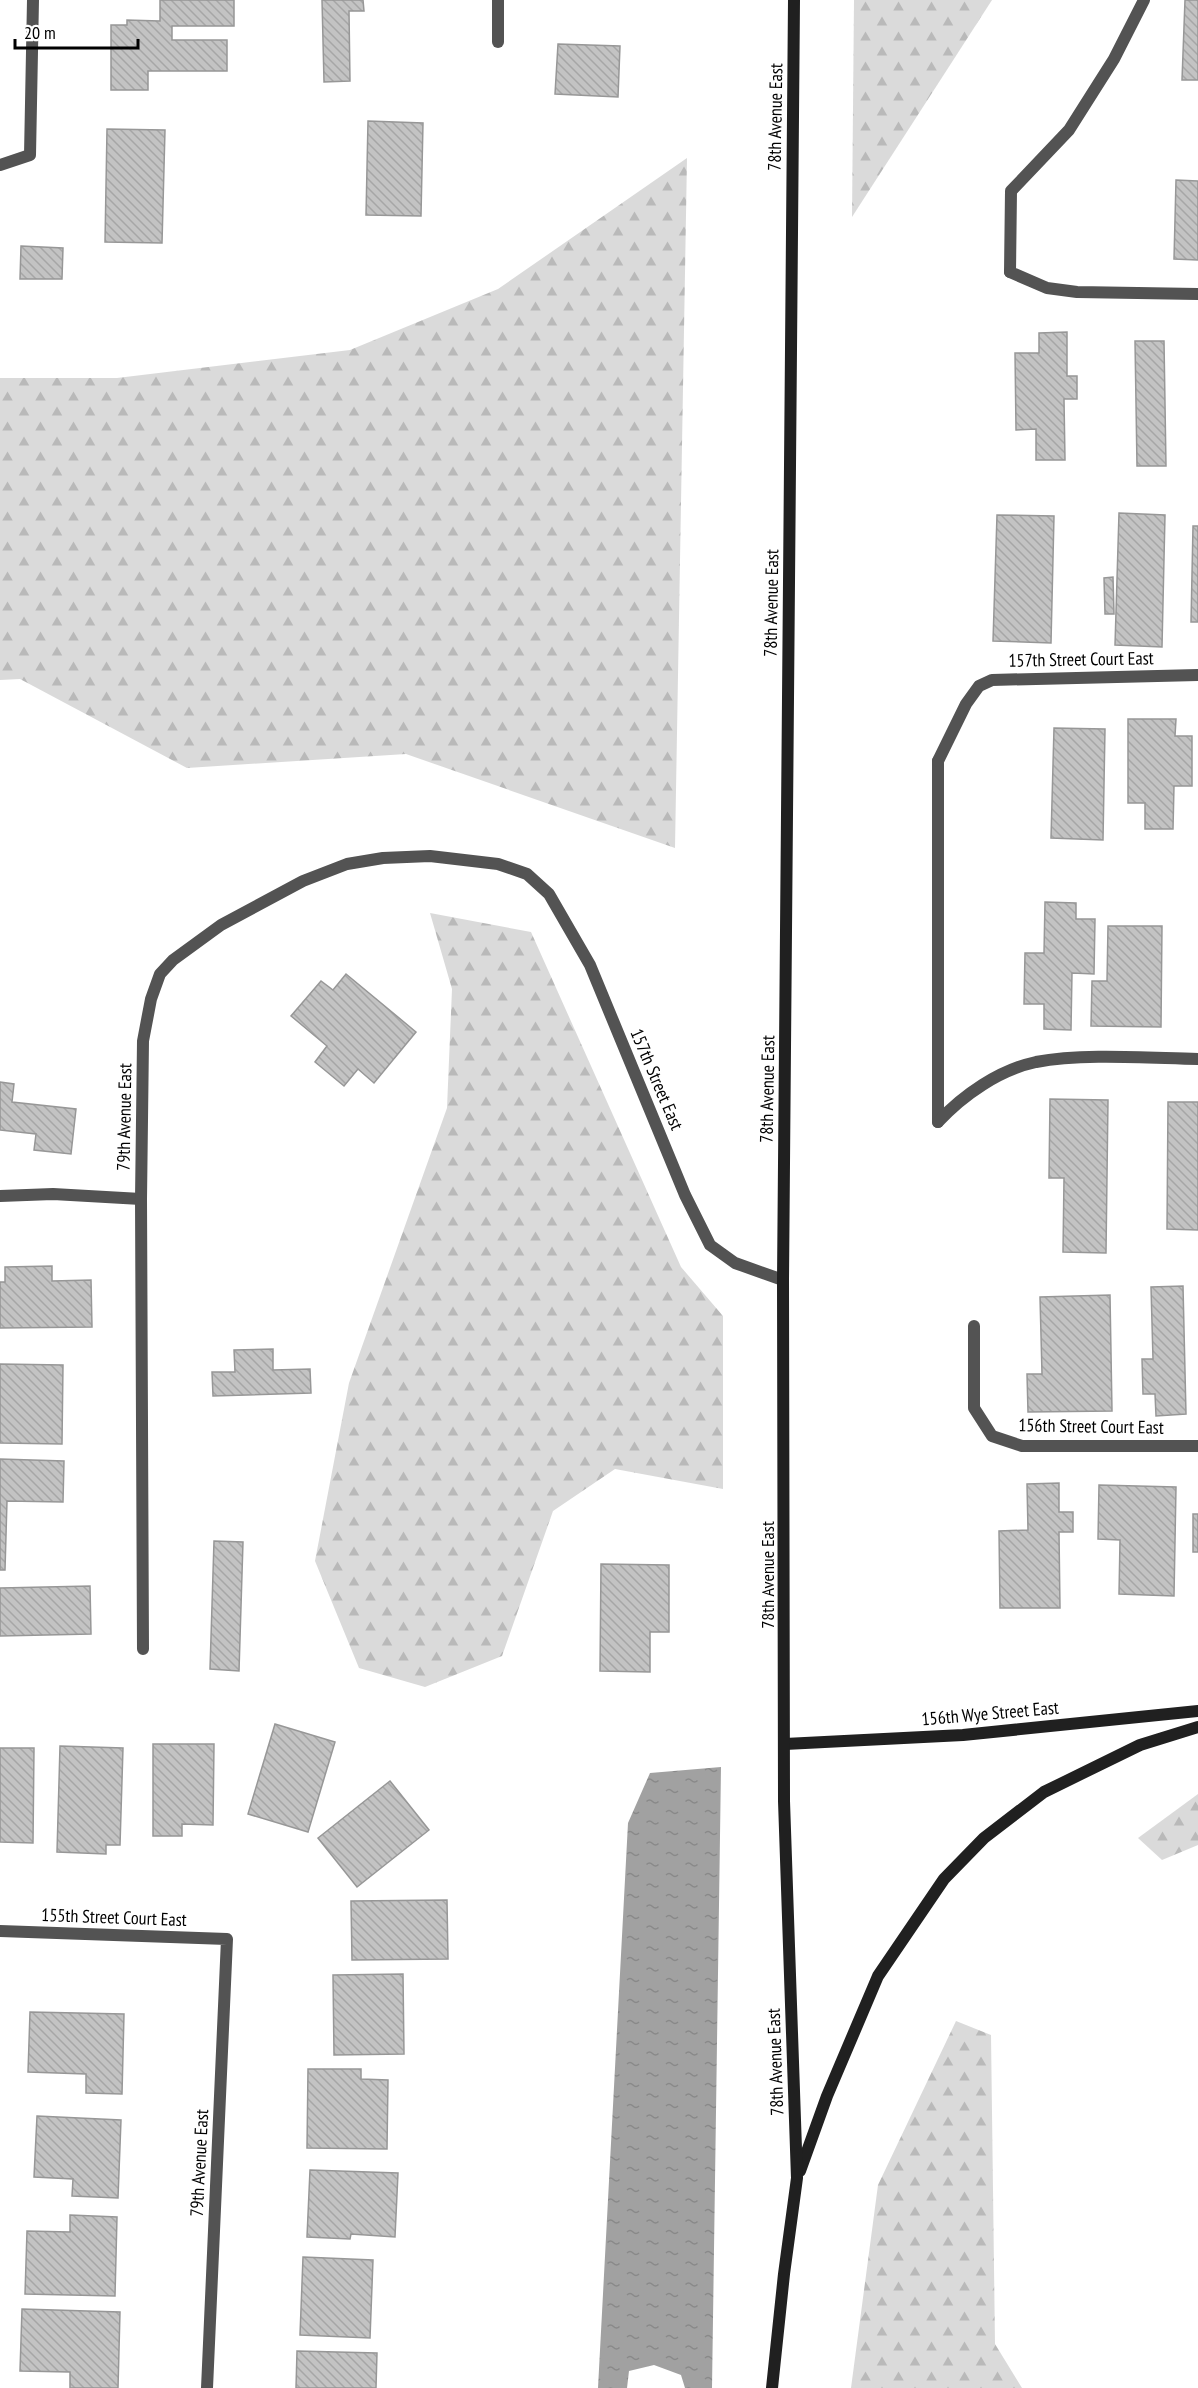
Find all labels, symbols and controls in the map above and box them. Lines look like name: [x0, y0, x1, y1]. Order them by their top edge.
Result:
scale bar: [15, 12, 138, 50]
text: 20 m: [24, 21, 56, 44]
street label: 78th Avenue East: [763, 63, 787, 171]
street label: 78th Avenue East: [759, 549, 783, 657]
street label: 157th Street Court East: [1008, 646, 1154, 672]
street label: 157th Street East: [625, 1025, 689, 1133]
street label: 78th Avenue East: [755, 1035, 779, 1143]
street label: 79th Avenue East: [112, 1063, 136, 1171]
street label: 156th Street Court East: [1018, 1413, 1164, 1439]
street label: 78th Avenue East: [756, 1521, 779, 1629]
street label: 156th Wye Street East: [920, 1696, 1060, 1730]
street label: 155th Street Court East: [41, 1903, 187, 1931]
street label: 78th Avenue East: [762, 2008, 788, 2116]
street label: 79th Avenue East: [185, 2109, 213, 2217]

